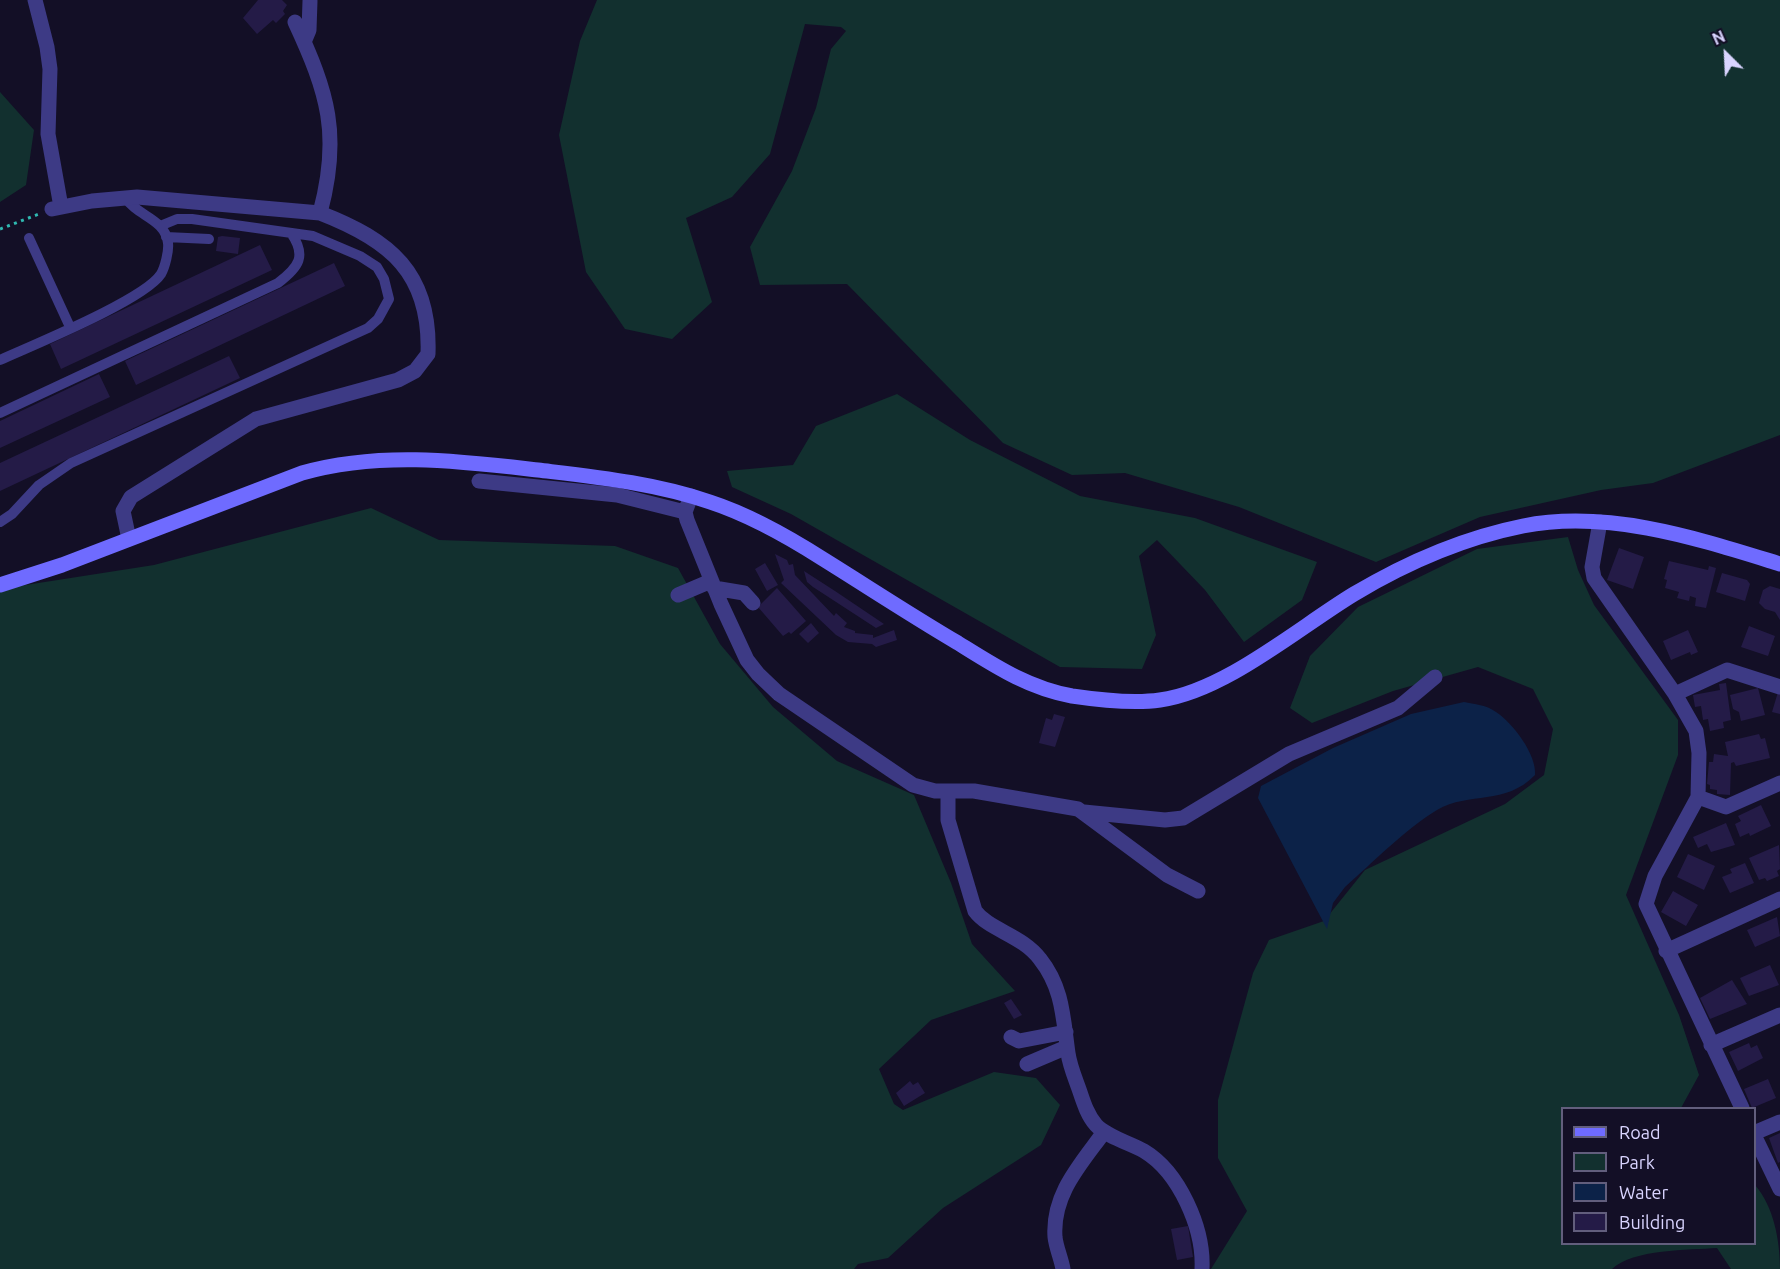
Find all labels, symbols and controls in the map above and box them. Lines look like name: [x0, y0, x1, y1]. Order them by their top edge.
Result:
north arrow: [1696, 24, 1756, 84]
text: N: [1710, 27, 1728, 48]
legend: [1561, 1107, 1756, 1245]
text: Road: [1619, 1122, 1661, 1142]
text: Park: [1619, 1152, 1655, 1172]
text: Water: [1619, 1182, 1668, 1202]
text: Building: [1619, 1212, 1685, 1232]

